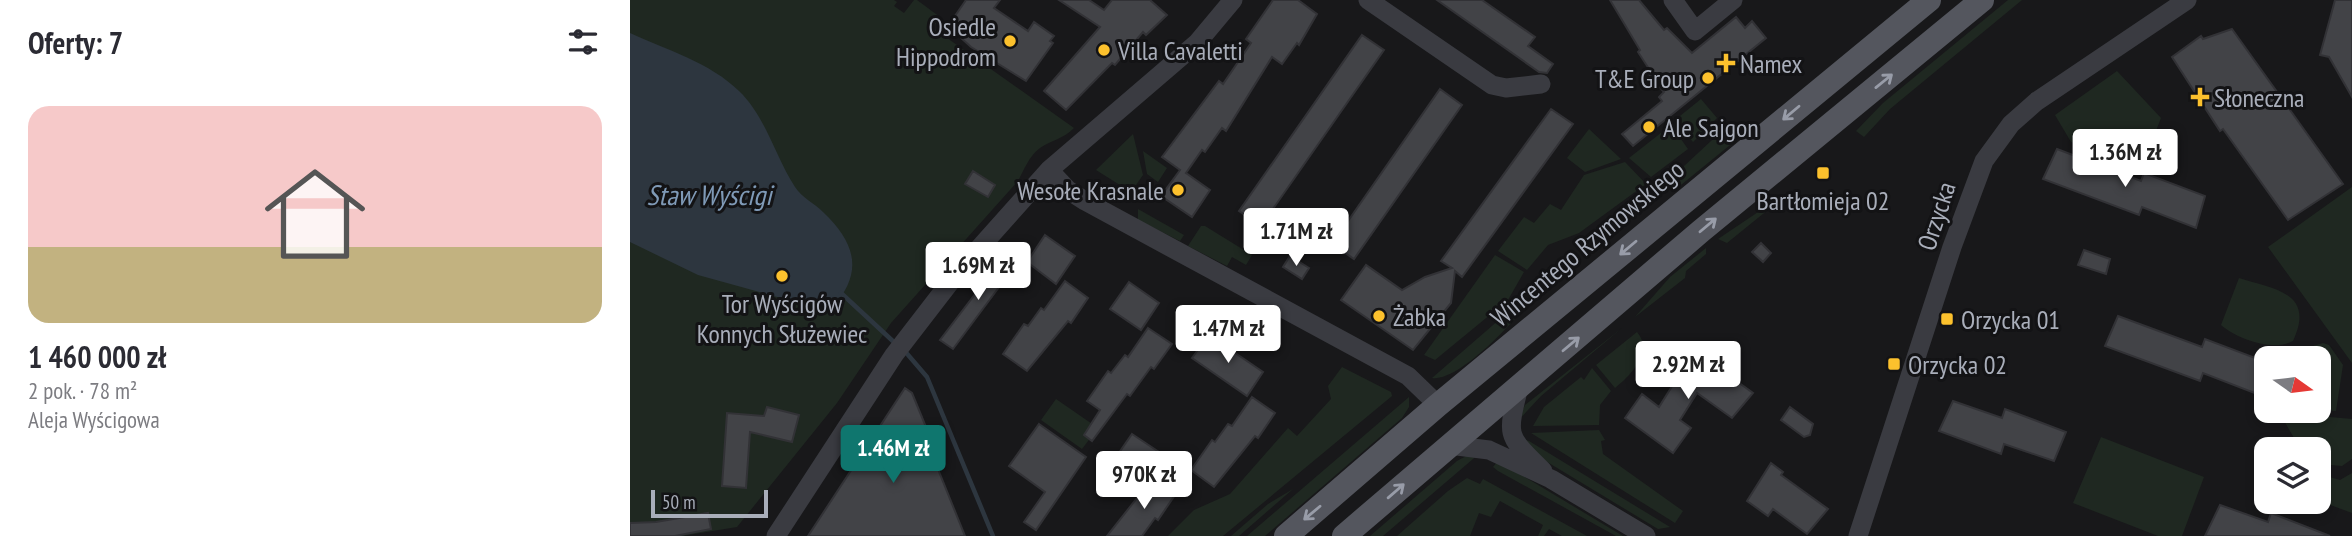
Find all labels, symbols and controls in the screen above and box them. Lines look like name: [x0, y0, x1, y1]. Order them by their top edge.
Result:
place label: Osiedle Hippodrom: [896, 10, 996, 73]
text: Oferty: 7: [28, 23, 123, 62]
icon: filters: [564, 23, 602, 61]
marker: Osiedle Hippodrom: [1002, 33, 1018, 49]
place label: Villa Cavaletti: [1117, 34, 1243, 67]
marker: Villa Cavaletti: [1096, 42, 1112, 58]
place label: Namex: [1740, 47, 1803, 80]
marker: Namex: [1718, 55, 1734, 71]
place label: T&E Group: [1595, 62, 1694, 95]
marker: T&E Group: [1700, 70, 1716, 86]
one-way arrow: [1875, 73, 1893, 88]
place label: Słoneczna: [2214, 81, 2305, 114]
marker: Słoneczna: [2192, 89, 2208, 105]
one-way arrow: [1782, 106, 1800, 121]
place label: Ale Sajgon: [1663, 111, 1759, 144]
marker: Ale Sajgon: [1641, 119, 1657, 135]
pin: 1.36M zł: [2053, 130, 2197, 189]
text: 1.36M zł: [2089, 137, 2161, 166]
icon: home: [252, 151, 378, 277]
street label: Wincentego Rzymowskiego: [1483, 152, 1691, 334]
marker: Bartłomieja 02: [1815, 165, 1831, 181]
place label: Wesołe Krasnale: [1017, 174, 1164, 207]
water label: Staw Wyścigi: [646, 176, 775, 213]
street label: Orzycka: [1909, 178, 1963, 254]
marker: Wesołe Krasnale: [1170, 182, 1186, 198]
place label: Bartłomieja 02: [1756, 184, 1890, 217]
pin: 1.71M zł: [1224, 208, 1368, 268]
text: 1.71M zł: [1260, 216, 1332, 245]
one-way arrow: [1699, 217, 1717, 233]
one-way arrow: [1619, 240, 1637, 256]
pin: 1.69M zł: [906, 243, 1050, 302]
text: 1.69M zł: [942, 250, 1014, 279]
marker: Tor Wyścigów Konnych Służewiec: [774, 268, 790, 284]
place label: Tor Wyścigów Konnych Służewiec: [697, 287, 867, 350]
place label: Żabka: [1393, 300, 1446, 333]
place label: Orzycka 01: [1961, 303, 2060, 336]
pin: 1.47M zł: [1156, 306, 1300, 365]
marker: Żabka: [1371, 308, 1387, 324]
marker: Orzycka 01: [1939, 311, 1955, 327]
text: 1.47M zł: [1192, 313, 1264, 342]
one-way arrow: [1562, 336, 1580, 352]
text: 1 460 000 zł: [28, 337, 166, 376]
pin: 2.92M zł: [1616, 342, 1760, 401]
north arrow: [2254, 346, 2331, 424]
map controls: [2254, 346, 2331, 514]
place label: Orzycka 02: [1908, 348, 2007, 381]
text: 2.92M zł: [1652, 349, 1724, 378]
marker: Orzycka 02: [1886, 356, 1902, 372]
text: 2 pok. · 78 m²: [28, 376, 137, 405]
text: Aleja Wyścigowa: [28, 405, 160, 434]
pin: 1.46M zł: [821, 426, 965, 485]
text: 1.46M zł: [857, 433, 929, 462]
button: layers: [2254, 437, 2331, 514]
pin: 970K zł: [1079, 452, 1209, 511]
text: 970K zł: [1112, 459, 1176, 488]
one-way arrow: [1386, 483, 1404, 499]
scale bar: [651, 487, 768, 519]
text: 50 m: [662, 490, 696, 514]
one-way arrow: [1304, 506, 1322, 521]

